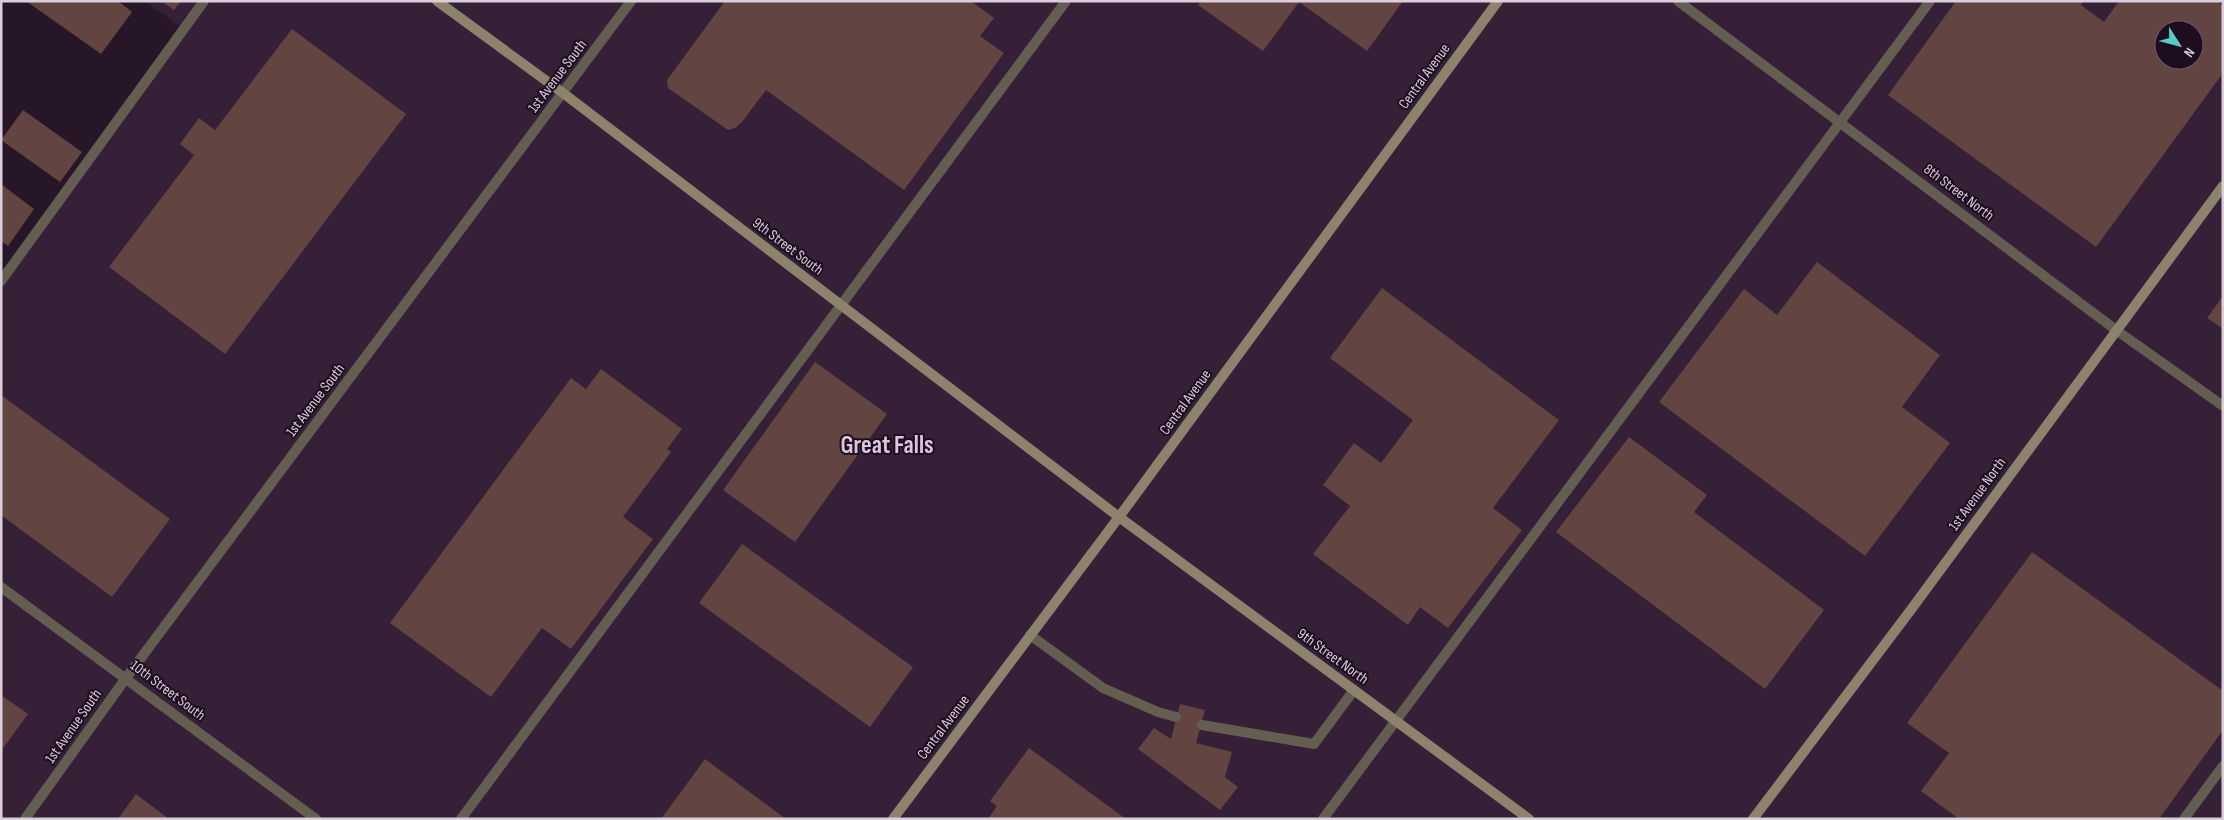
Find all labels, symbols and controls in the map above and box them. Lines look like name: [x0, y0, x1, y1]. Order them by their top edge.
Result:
north arrow: [2154, 20, 2204, 70]
street label: 1st Avenue South: [524, 36, 591, 117]
street label: Central Avenue: [1394, 40, 1454, 113]
text: N: [2180, 44, 2198, 60]
street label: 8th Street North: [1920, 160, 1998, 225]
street label: 9th Street South: [748, 214, 827, 279]
street label: 1st Avenue South: [282, 360, 349, 441]
street label: Central Avenue: [1155, 366, 1215, 439]
district label: Great Falls: [840, 430, 934, 461]
street label: 1st Avenue North: [1944, 454, 2010, 535]
street label: 9th Street North: [1293, 624, 1372, 689]
street label: 10th Street South: [126, 656, 209, 725]
street label: 1st Avenue South: [41, 685, 106, 767]
street label: Central Avenue: [913, 691, 974, 763]

